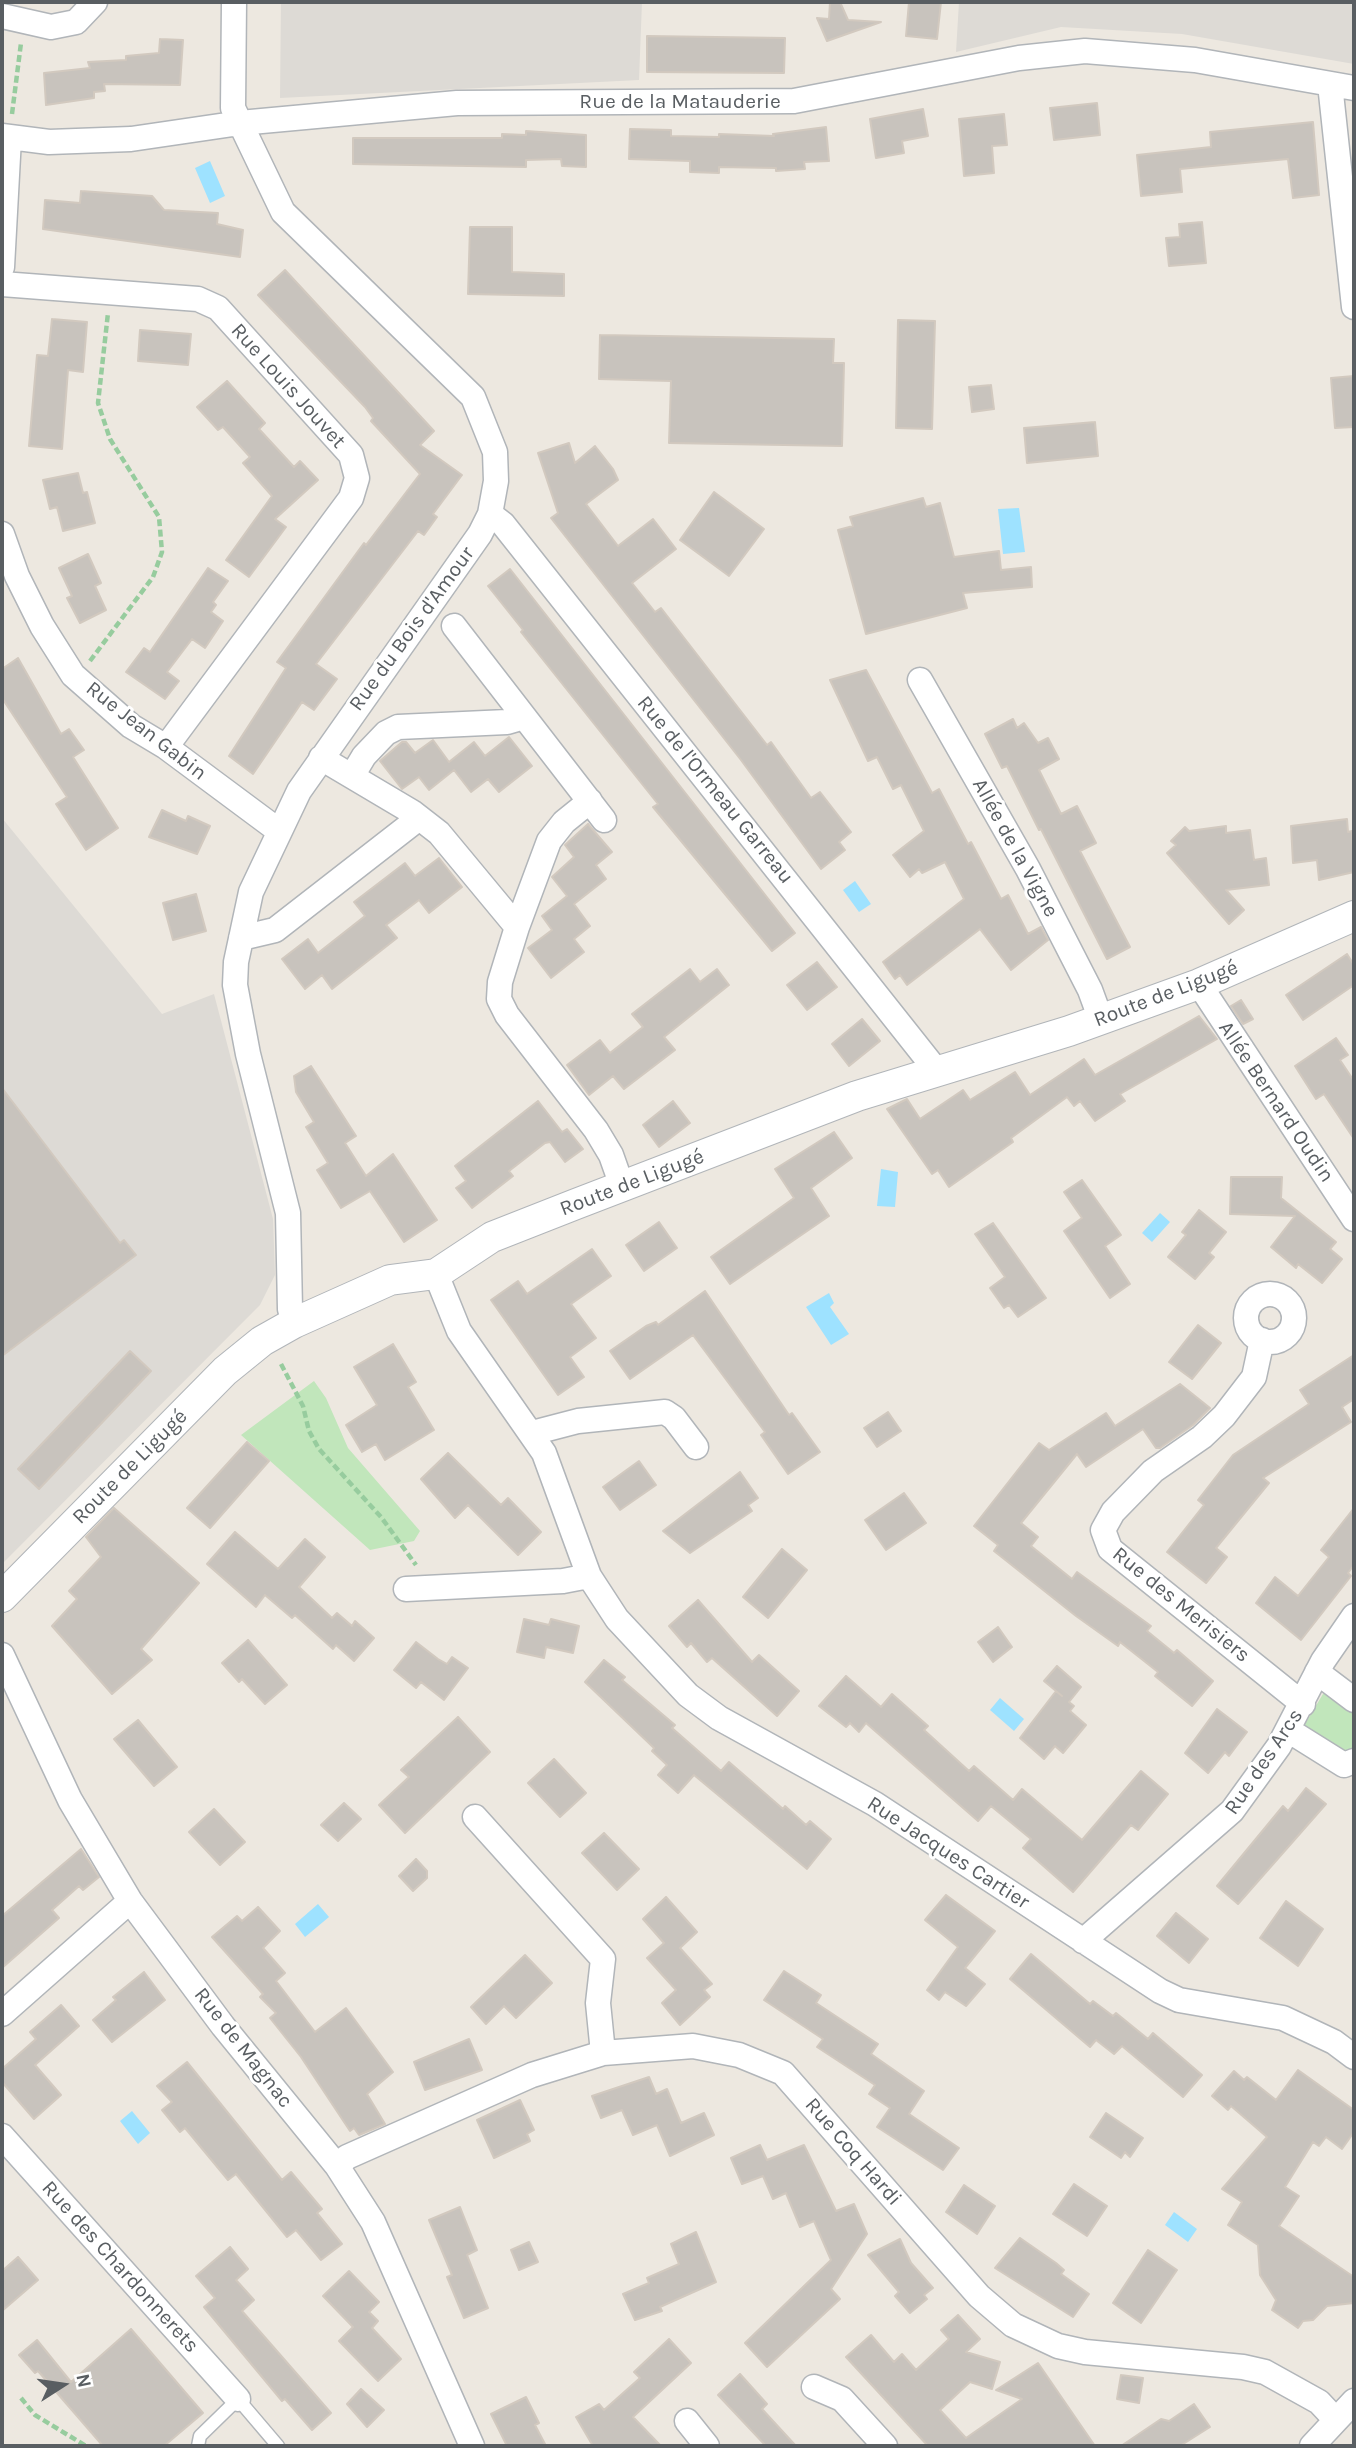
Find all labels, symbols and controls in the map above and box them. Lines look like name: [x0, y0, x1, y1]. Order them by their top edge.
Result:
street label: Rue de la Matauderie: [579, 89, 781, 115]
street label: Rue Louis Jouvet: [225, 318, 351, 454]
street label: Rue du Bois d'Amour: [344, 542, 480, 716]
street label: Rue Jean Gabin: [81, 676, 211, 786]
street label: Rue de l'Ormeau Garreau: [631, 691, 799, 889]
street label: Allée de la Vigne: [967, 774, 1063, 922]
street label: Route de Ligugé: [1090, 955, 1242, 1033]
street label: Allée Bernard Oudin: [1213, 1017, 1339, 1187]
street label: Route de Ligugé: [556, 1144, 708, 1222]
street label: Route de Ligugé: [67, 1404, 193, 1530]
street label: Rue des Merisiers: [1107, 1542, 1255, 1668]
street label: Rue des Arcs: [1219, 1704, 1309, 1820]
street label: Rue Jacques Cartier: [862, 1791, 1034, 1915]
street label: Rue de Magnac: [188, 1983, 298, 2113]
street label: Rue Coq Hardi: [799, 2093, 907, 2211]
street label: Rue des Chardonnerets: [36, 2176, 204, 2358]
north arrow: [28, 2350, 98, 2420]
text: N: [71, 2372, 96, 2390]

